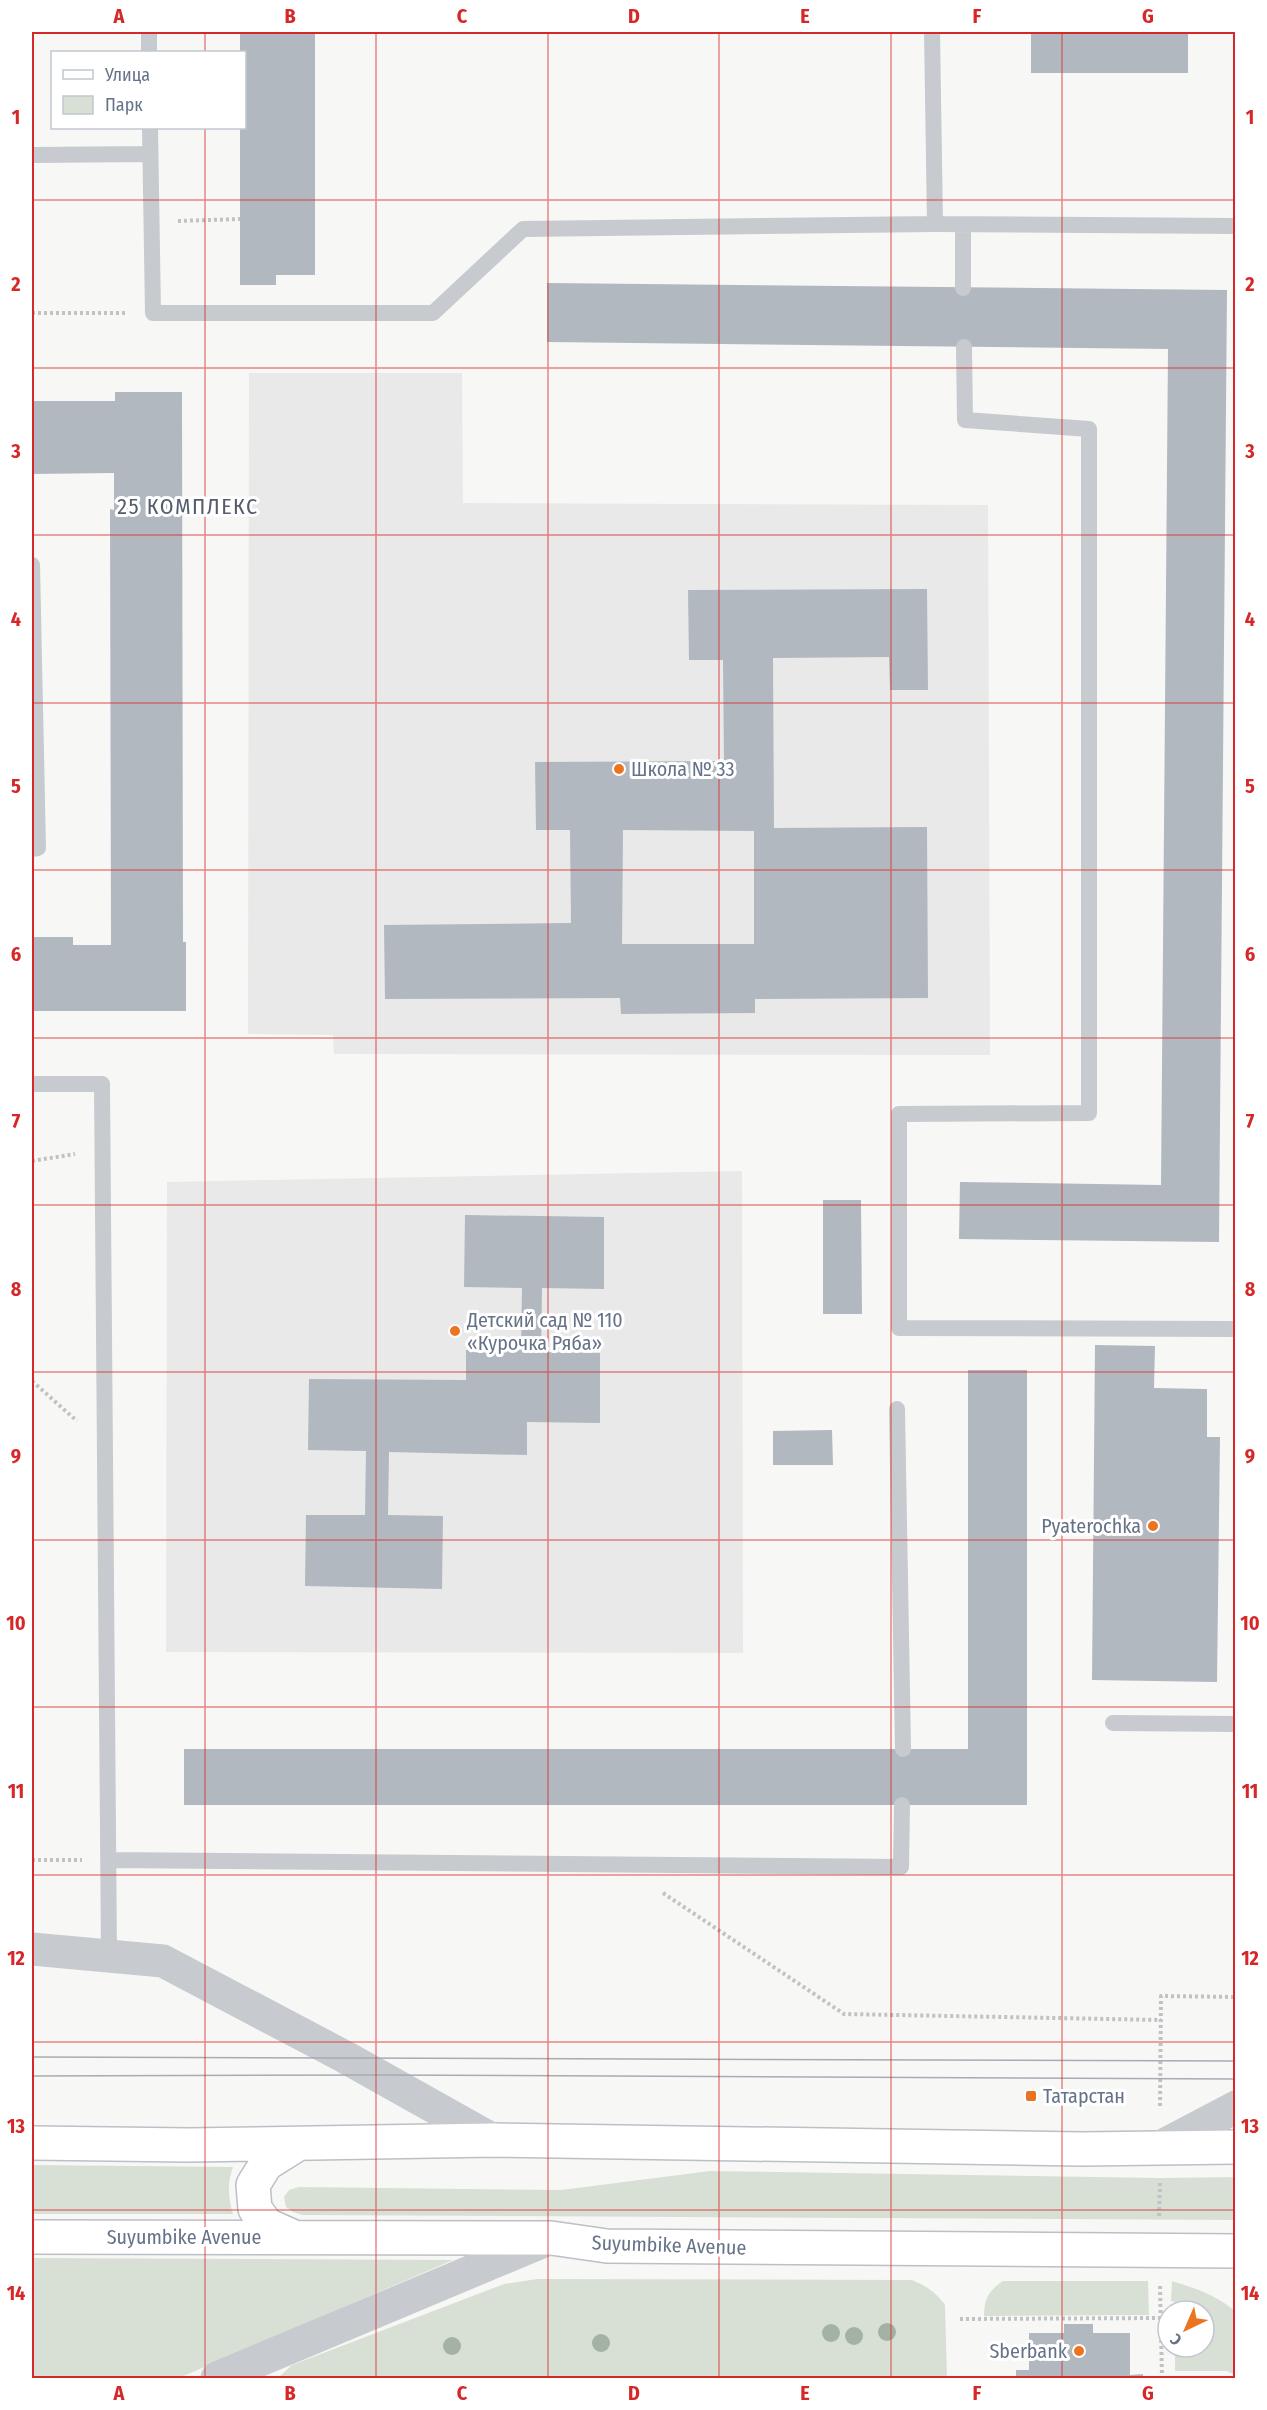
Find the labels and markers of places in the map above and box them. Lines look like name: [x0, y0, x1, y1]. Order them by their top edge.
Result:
place label: Школа № 33: [631, 757, 735, 781]
marker: Школа № 33: [612, 762, 626, 776]
place label: Детский сад № 110 «Курочка Ряба»: [466, 1308, 623, 1355]
marker: Детский сад № 110 «Курочка Ряба»: [448, 1324, 462, 1338]
place label: Pyaterochka: [1041, 1514, 1141, 1538]
marker: Pyaterochka: [1146, 1519, 1160, 1533]
place label: Татарстан: [1043, 2084, 1125, 2108]
marker: Татарстан: [1024, 2089, 1038, 2103]
place label: Sberbank: [989, 2339, 1068, 2363]
marker: Sberbank: [1072, 2344, 1086, 2358]

